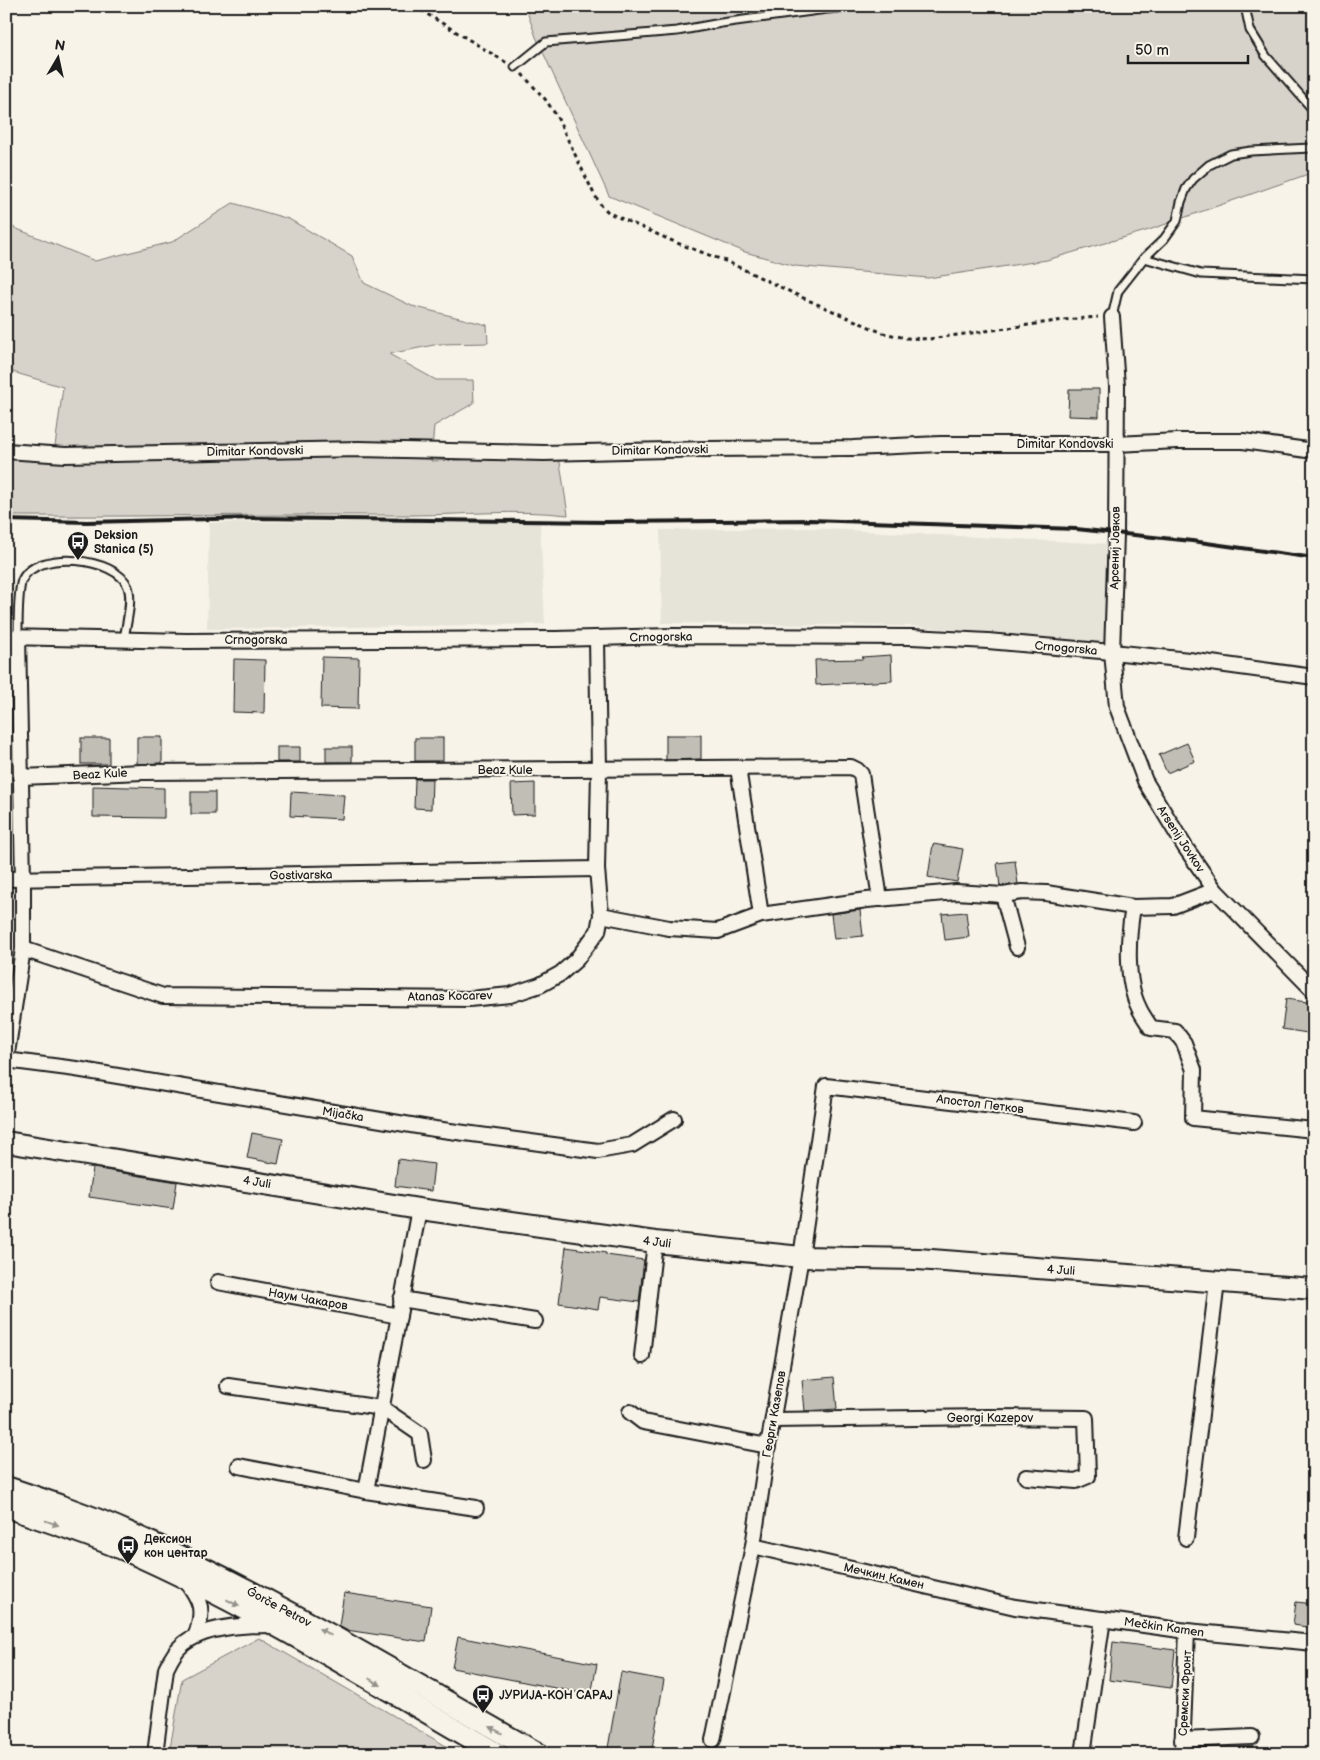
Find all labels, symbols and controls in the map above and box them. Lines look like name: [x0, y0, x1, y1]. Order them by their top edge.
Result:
north arrow: [32, 32, 82, 82]
scale bar: [1128, 32, 1248, 64]
text: N: [53, 36, 66, 55]
text: 50 m: [1135, 41, 1169, 60]
street label: Dimitar Kondovski: [1016, 437, 1114, 452]
street label: Dimitar Kondovski: [611, 442, 709, 459]
street label: Dimitar Kondovski: [206, 443, 304, 460]
street label: Арсениј Јовков: [1107, 506, 1124, 591]
place label: Deksion Stanica (5): [94, 528, 154, 557]
bus stop icon: Deksion Stanica (5): [66, 530, 90, 561]
street label: Crnogorska: [629, 629, 693, 646]
street label: Crnogorska: [225, 633, 288, 648]
street label: Crnogorska: [1034, 638, 1098, 659]
street label: Beaz Kule: [478, 763, 533, 778]
street label: Beaz Kule: [72, 766, 128, 783]
street label: Arsenij Jovkov: [1153, 803, 1208, 876]
street label: Gostivarska: [269, 867, 333, 884]
street label: Atanas Kocarev: [408, 988, 493, 1005]
street label: Апостол Петков: [934, 1092, 1025, 1117]
street label: Mijačka: [321, 1104, 365, 1125]
street label: 4 Juli: [242, 1173, 272, 1192]
street label: 4 Juli: [642, 1233, 672, 1252]
street label: 4 Juli: [1046, 1262, 1076, 1279]
street label: Наум Чакаров: [267, 1285, 349, 1314]
street label: Георги Казепов: [759, 1369, 790, 1459]
street label: Georgi Kazepov: [947, 1411, 1033, 1426]
one-way arrow: [45, 1519, 60, 1527]
place label: Дексион кон центар: [144, 1532, 208, 1561]
bus stop icon: Дексион кон центар: [116, 1534, 140, 1565]
street label: Мечкин Камен: [842, 1560, 926, 1593]
street label: Ǵorče Petrov: [244, 1582, 315, 1631]
one-way arrow: [225, 1599, 240, 1607]
street label: Mečkin Kamen: [1123, 1614, 1205, 1641]
one-way arrow: [318, 1627, 331, 1636]
street label: Сремски Фронт: [1176, 1649, 1195, 1737]
one-way arrow: [368, 1677, 381, 1686]
bus stop icon: ЈУРИЈА-КОН САРАЈ: [471, 1683, 495, 1714]
place label: ЈУРИЈА-КОН САРАЈ: [499, 1688, 613, 1703]
one-way arrow: [489, 1726, 503, 1734]

